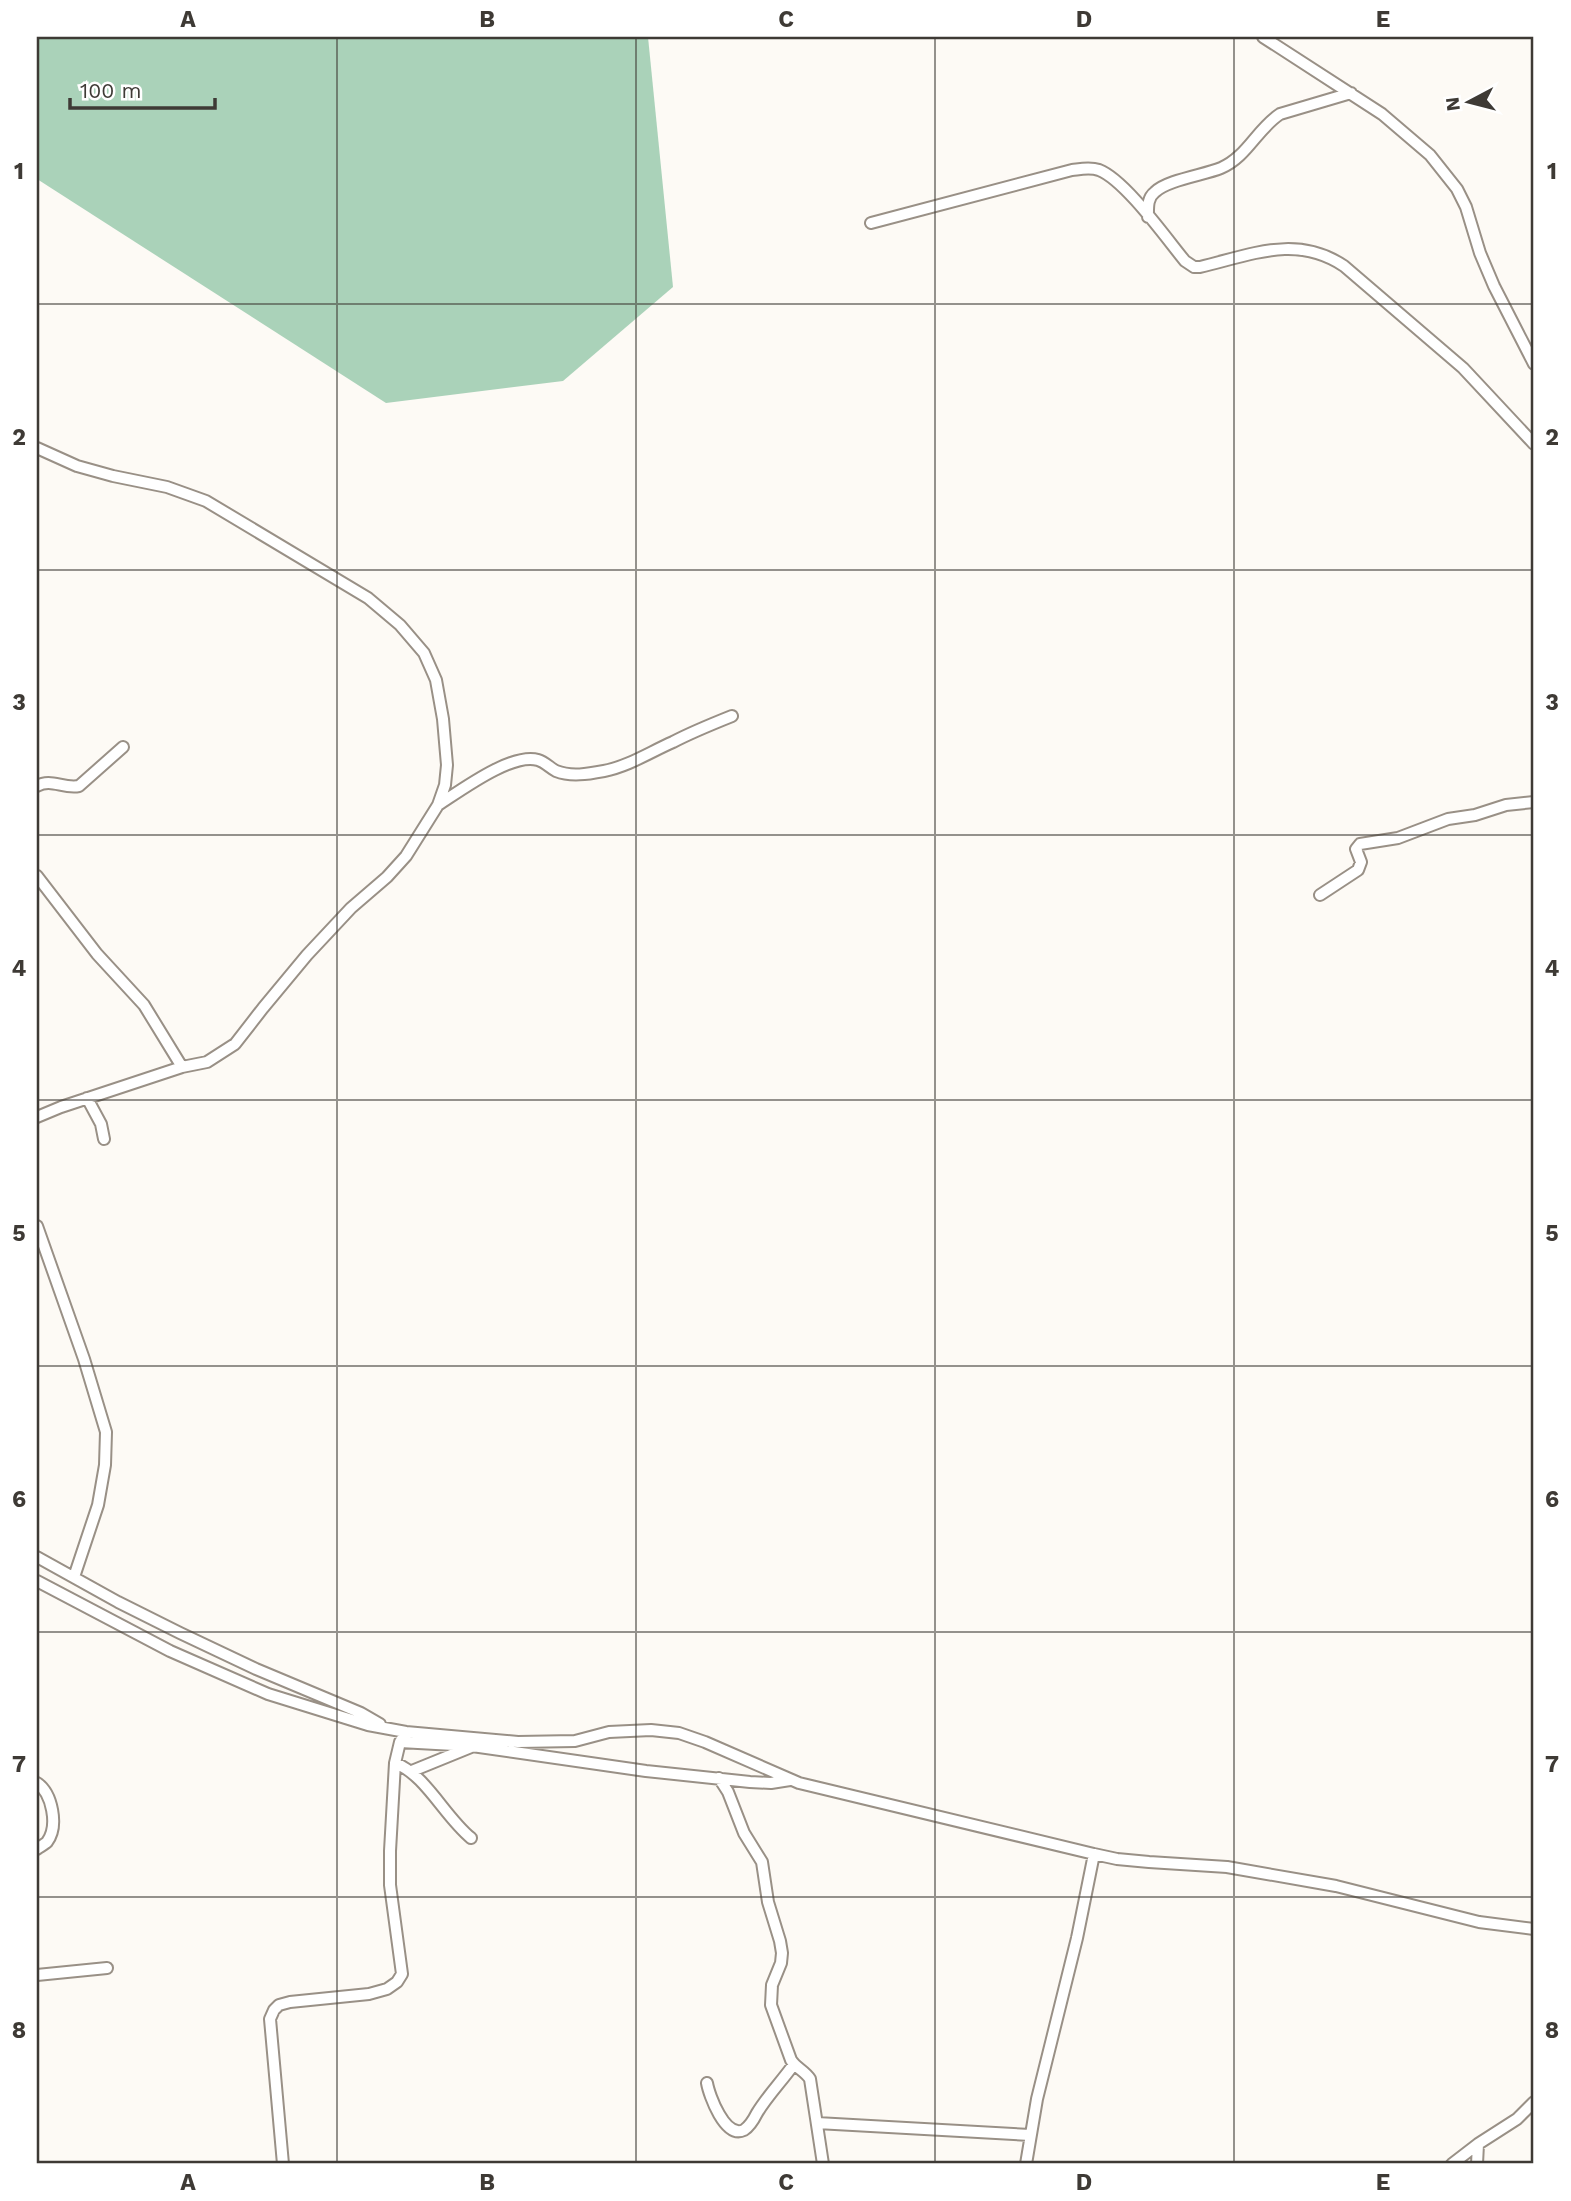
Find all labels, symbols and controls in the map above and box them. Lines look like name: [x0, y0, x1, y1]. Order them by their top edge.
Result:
text: A: [180, 6, 196, 33]
text: B: [479, 6, 495, 33]
text: C: [778, 6, 794, 33]
text: D: [1076, 6, 1092, 33]
text: E: [1376, 6, 1390, 33]
scale bar: [70, 66, 215, 110]
north arrow: [1434, 66, 1504, 136]
text: 100 m: [80, 78, 142, 103]
text: N: [1440, 96, 1465, 112]
text: 1: [14, 158, 24, 185]
text: 1: [1547, 158, 1557, 185]
text: 2: [12, 424, 26, 451]
text: 2: [1545, 424, 1559, 451]
text: 3: [12, 689, 26, 716]
text: 3: [1545, 689, 1559, 716]
text: 4: [12, 955, 27, 982]
text: 4: [1545, 955, 1560, 982]
text: 5: [12, 1220, 26, 1247]
text: 5: [1545, 1220, 1559, 1247]
text: 6: [12, 1486, 26, 1513]
text: 6: [1545, 1486, 1559, 1513]
text: 7: [12, 1751, 26, 1778]
text: 7: [1545, 1751, 1559, 1778]
text: 8: [12, 2017, 26, 2044]
text: 8: [1545, 2017, 1559, 2044]
text: A: [180, 2169, 196, 2196]
text: B: [479, 2169, 495, 2196]
text: C: [778, 2169, 794, 2196]
text: D: [1076, 2169, 1092, 2196]
text: E: [1376, 2169, 1390, 2196]

